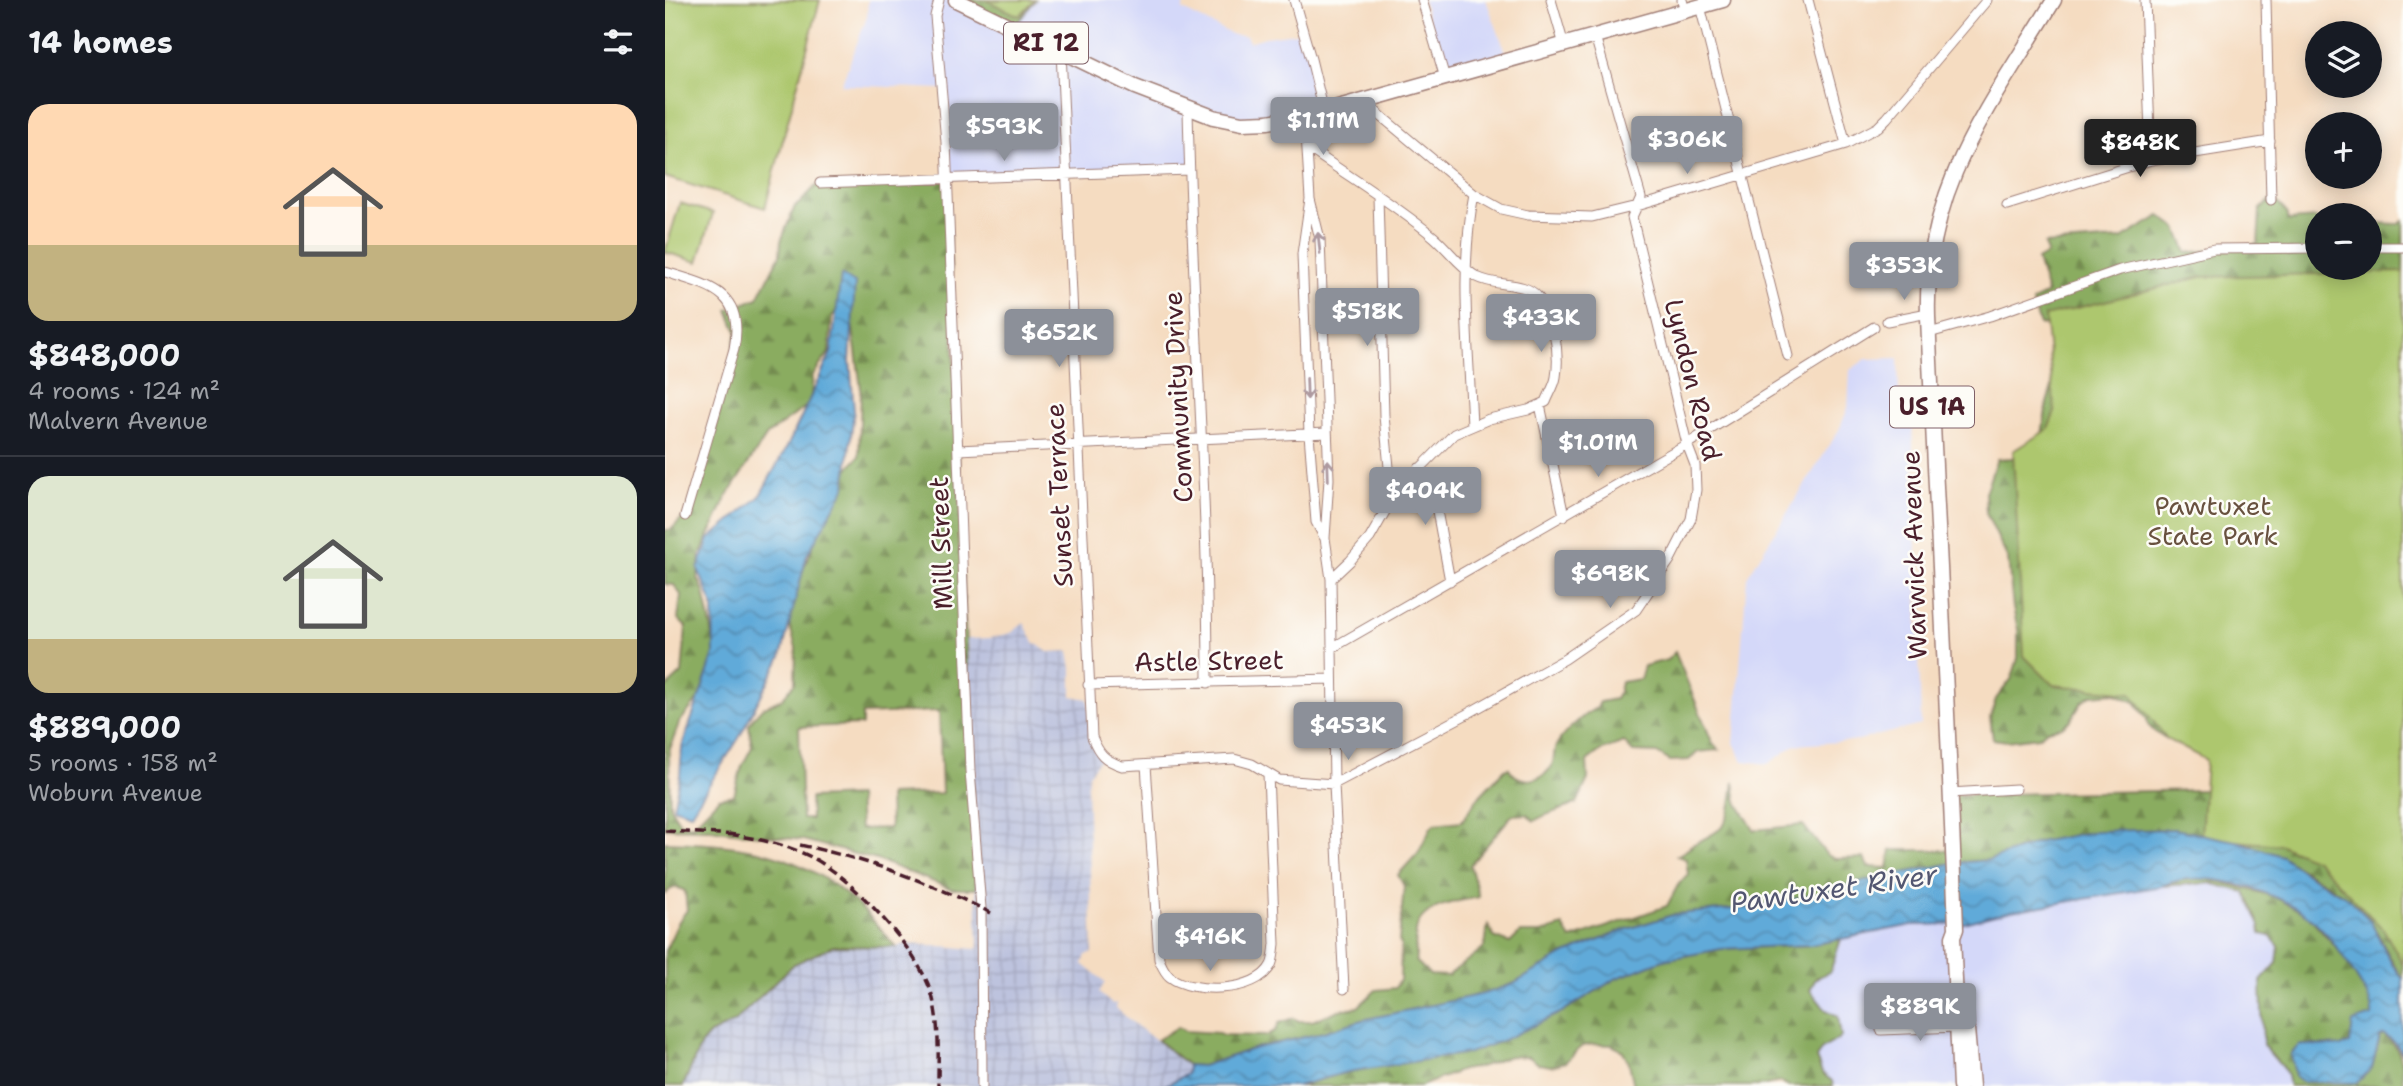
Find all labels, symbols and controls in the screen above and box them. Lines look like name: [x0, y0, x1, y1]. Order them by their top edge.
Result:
map controls: [2305, 21, 2382, 280]
button: layers: [2305, 21, 2382, 98]
text: 14 homes: [28, 22, 173, 63]
icon: filters: [599, 23, 637, 61]
road number: RI 12: [1004, 23, 1088, 64]
pin: $1.11M: [1266, 97, 1380, 157]
pin: $593K: [955, 104, 1053, 163]
text: $1.11M: [1287, 105, 1359, 135]
text: $593K: [965, 111, 1043, 141]
button: +: [2305, 112, 2382, 189]
pin: $306K: [1638, 116, 1736, 176]
pin: $848K: [2091, 120, 2189, 179]
text: $306K: [1647, 124, 1727, 154]
text: $848K: [2100, 127, 2180, 157]
icon: home: [270, 149, 396, 275]
button: −: [2305, 203, 2382, 280]
one-way arrow: [1312, 232, 1325, 255]
pin: $353K: [1855, 243, 1953, 302]
text: $353K: [1865, 250, 1943, 280]
pin: $518K: [1318, 288, 1416, 348]
street label: Community Drive: [1154, 290, 1201, 504]
pin: $433K: [1492, 294, 1590, 354]
street label: Lyndon Road: [1656, 295, 1731, 465]
text: $518K: [1331, 296, 1403, 326]
text: $433K: [1502, 302, 1580, 332]
pin: $652K: [1010, 310, 1108, 369]
text: $652K: [1020, 317, 1098, 347]
text: $848,000: [28, 335, 181, 376]
text: 4 rooms · 124 m²: [28, 376, 220, 406]
one-way arrow: [1300, 377, 1313, 400]
road number: US 1A: [1890, 386, 1974, 428]
street label: Sunset Terrace: [1036, 402, 1081, 588]
text: Malvern Avenue: [28, 406, 208, 436]
pin: $1.01M: [1541, 420, 1655, 479]
text: $1.01M: [1558, 427, 1638, 457]
street label: Warwick Avenue: [1892, 450, 1935, 660]
one-way arrow: [1322, 459, 1335, 482]
pin: $404K: [1376, 468, 1474, 527]
text: $404K: [1385, 475, 1465, 505]
street label: Mill Street: [921, 476, 960, 610]
park label: Pawtuxet State Park: [2148, 488, 2278, 553]
icon: home: [270, 521, 396, 647]
pin: $698K: [1561, 550, 1659, 610]
text: $698K: [1571, 558, 1649, 588]
street label: Astle Street: [1134, 642, 1284, 679]
pin: $453K: [1299, 702, 1397, 762]
text: $889,000: [28, 707, 181, 748]
text: $453K: [1310, 710, 1386, 740]
text: 5 rooms · 158 m²: [28, 748, 218, 778]
text: Woburn Avenue: [28, 778, 203, 808]
water label: Pawtuxet River: [1728, 855, 1941, 921]
pin: $416K: [1161, 914, 1259, 973]
text: $416K: [1174, 921, 1246, 951]
pin: $889K: [1871, 984, 1969, 1043]
text: $889K: [1880, 991, 1960, 1021]

